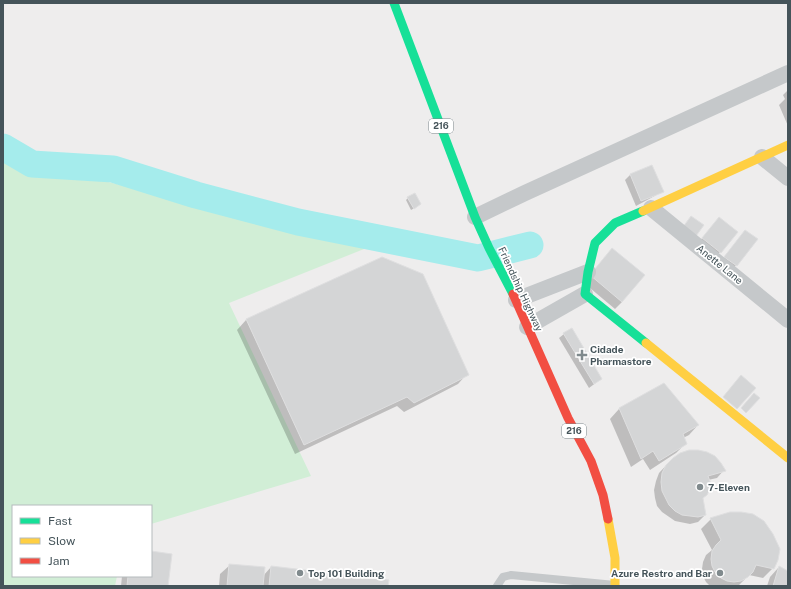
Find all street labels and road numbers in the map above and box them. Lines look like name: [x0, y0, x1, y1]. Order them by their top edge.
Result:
road number: 216: [429, 119, 453, 133]
street label: Anette Lane: [694, 242, 746, 287]
street label: Friendship Highway: [496, 245, 546, 334]
road number: 216: [562, 424, 586, 438]

